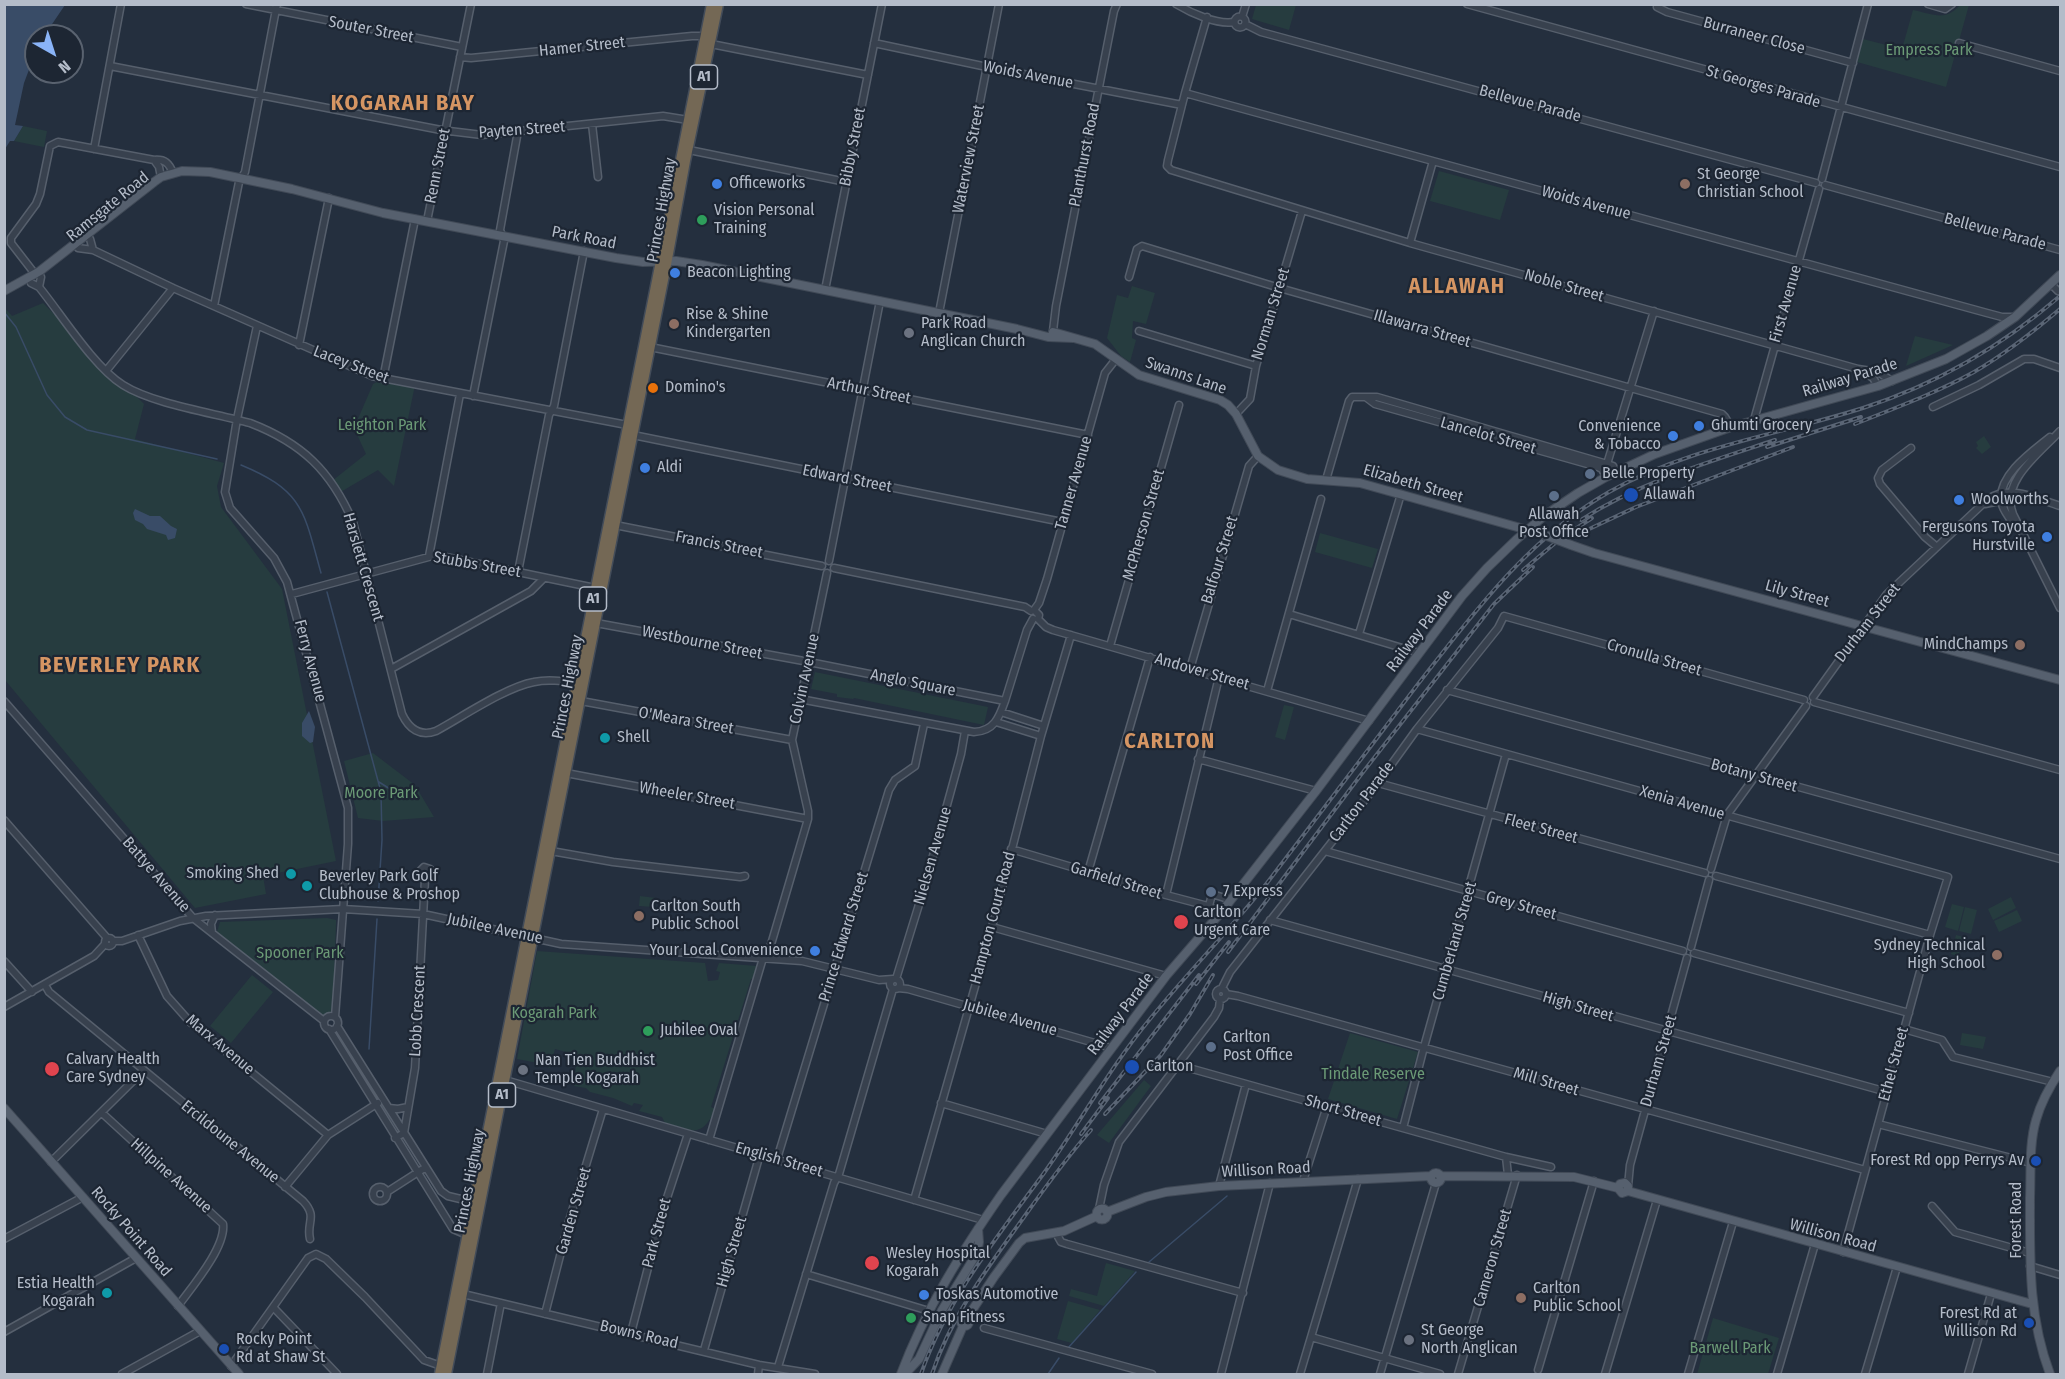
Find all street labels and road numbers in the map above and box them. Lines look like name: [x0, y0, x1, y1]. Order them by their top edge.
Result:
street label: Souter Street: [327, 12, 415, 48]
street label: Burraneer Close: [1701, 13, 1807, 59]
street label: Hamer Street: [538, 33, 626, 61]
street label: Woids Avenue: [981, 57, 1075, 93]
street label: St Georges Parade: [1703, 61, 1823, 113]
road number: A1: [690, 65, 718, 89]
street label: Bellevue Parade: [1477, 81, 1583, 127]
street label: Planthurst Road: [1066, 102, 1104, 208]
street label: Waterview Street: [949, 103, 989, 215]
street label: Bibby Street: [836, 106, 870, 188]
street label: Payten Street: [478, 117, 566, 143]
street label: Renn Street: [421, 127, 455, 205]
street label: Princes Highway: [643, 156, 681, 264]
street label: Ramsgate Road: [63, 168, 153, 246]
street label: Woids Avenue: [1539, 182, 1633, 224]
street label: Bellevue Parade: [1942, 209, 2048, 255]
street label: Park Road: [550, 222, 618, 254]
street label: First Avenue: [1766, 263, 1806, 345]
street label: Noble Street: [1522, 265, 1606, 307]
street label: Norman Street: [1248, 266, 1294, 362]
street label: Illawarra Street: [1371, 306, 1473, 352]
street label: Lacey Street: [310, 342, 392, 388]
street label: Swanns Lane: [1143, 353, 1229, 399]
street label: Railway Parade: [1800, 354, 1900, 402]
street label: Arthur Street: [826, 373, 912, 409]
street label: Lancelot Street: [1438, 413, 1538, 459]
street label: Tanner Avenue: [1051, 434, 1097, 532]
street label: Edward Street: [801, 461, 893, 497]
street label: Elizabeth Street: [1361, 461, 1465, 507]
street label: McPherson Street: [1119, 467, 1169, 583]
street label: Harslett Crescent: [338, 511, 388, 623]
street label: Balfour Street: [1198, 514, 1242, 606]
street label: Francis Street: [674, 527, 764, 563]
street label: Stubbs Street: [432, 548, 522, 582]
street label: Lily Street: [1763, 576, 1831, 612]
street label: Durham Street: [1831, 580, 1905, 666]
street label: Railway Parade: [1383, 586, 1457, 676]
road number: A1: [580, 587, 606, 611]
street label: Ferry Avenue: [290, 618, 330, 704]
street label: Westbourne Street: [640, 622, 764, 664]
street label: Colvin Avenue: [786, 632, 824, 726]
street label: Princes Highway: [548, 633, 588, 741]
street label: Cronulla Street: [1604, 635, 1704, 681]
street label: Andover Street: [1153, 649, 1251, 695]
street label: Anglo Square: [869, 665, 957, 701]
street label: O'Meara Street: [637, 703, 735, 739]
street label: Botany Street: [1709, 755, 1799, 797]
street label: Carlton Parade: [1325, 758, 1399, 846]
street label: Wheeler Street: [638, 778, 736, 814]
street label: Xenia Avenue: [1637, 782, 1727, 824]
street label: Nielsen Avenue: [910, 805, 956, 907]
street label: Fleet Street: [1502, 810, 1580, 848]
street label: Battye Avenue: [118, 833, 194, 917]
street label: Hampton Court Road: [966, 850, 1020, 986]
street label: Garfield Street: [1068, 858, 1164, 904]
street label: Prince Edward Street: [815, 870, 873, 1004]
street label: Cumberland Street: [1429, 879, 1481, 1003]
street label: Grey Street: [1484, 887, 1558, 925]
street label: Jubilee Avenue: [446, 910, 544, 948]
street label: Lobb Crescent: [406, 965, 430, 1057]
street label: Railway Parade: [1084, 969, 1158, 1059]
street label: High Street: [1540, 988, 1616, 1026]
street label: Jubilee Avenue: [961, 995, 1059, 1041]
street label: Marx Avenue: [182, 1011, 258, 1079]
street label: Durham Street: [1637, 1013, 1681, 1109]
street label: Ethel Street: [1875, 1025, 1913, 1103]
street label: Mill Street: [1511, 1064, 1581, 1100]
road number: A1: [488, 1083, 516, 1107]
street label: Short Street: [1303, 1091, 1383, 1131]
street label: Ercildoune Avenue: [177, 1096, 283, 1188]
street label: Princes Highway: [450, 1127, 490, 1235]
street label: Hillpine Avenue: [126, 1134, 216, 1218]
street label: English Street: [733, 1138, 825, 1182]
street label: Willison Road: [1221, 1158, 1311, 1182]
street label: Garden Street: [552, 1165, 596, 1257]
street label: Forest Road: [2007, 1182, 2027, 1258]
street label: Rocky Point Road: [87, 1183, 175, 1281]
street label: Park Street: [638, 1196, 676, 1270]
street label: Cameron Street: [1470, 1207, 1516, 1309]
street label: High Street: [713, 1214, 751, 1290]
street label: Willison Road: [1787, 1215, 1879, 1257]
street label: Bowns Road: [598, 1317, 680, 1353]

